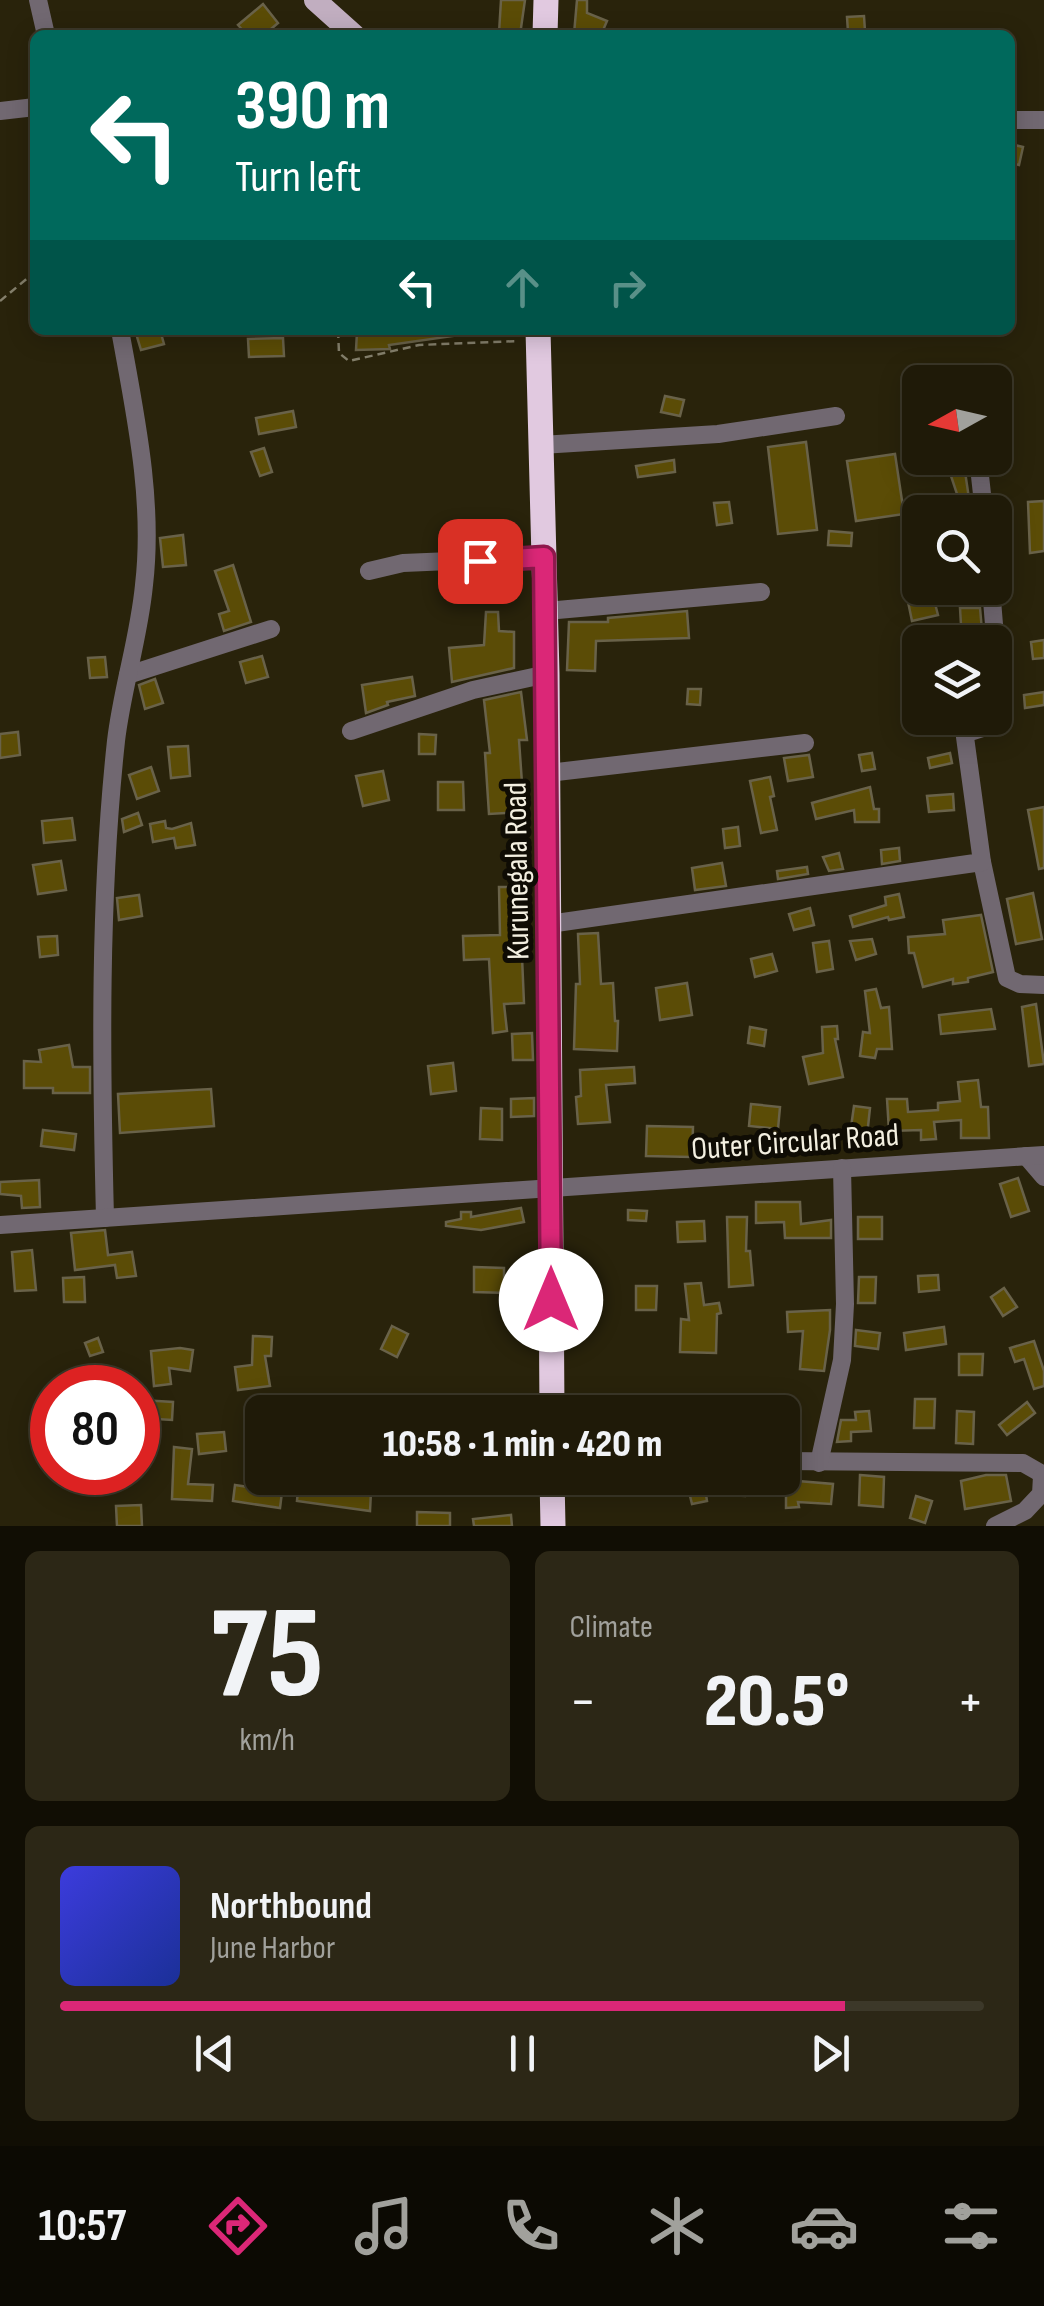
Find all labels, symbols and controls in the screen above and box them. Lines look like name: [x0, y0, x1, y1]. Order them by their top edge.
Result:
text: 390 m: [235, 65, 390, 149]
icon: left: [70, 70, 200, 200]
text: Turn left: [235, 150, 361, 205]
icon: left: [390, 260, 445, 315]
icon: ahead: [495, 260, 550, 315]
icon: right: [600, 260, 655, 315]
north arrow: [902, 365, 1012, 475]
map controls: [902, 365, 1012, 735]
button: search: [902, 495, 1012, 605]
pin: [438, 519, 523, 604]
icon: arrive: [453, 534, 508, 589]
button: layers: [902, 625, 1012, 735]
street label: Kurunegala Road: [496, 782, 539, 960]
street label: Outer Circular Road: [690, 1116, 900, 1169]
position arrow: [499, 1248, 603, 1352]
speed limit sign: 80: [30, 1365, 160, 1495]
text: 10:58 · 1 min · 420 m: [383, 1422, 662, 1467]
text: 75: [210, 1578, 324, 1734]
text: Climate: [570, 1608, 653, 1647]
text: 20.5°: [704, 1657, 850, 1748]
text: −: [570, 1669, 596, 1736]
text: +: [957, 1669, 984, 1736]
text: km/h: [240, 1721, 295, 1760]
text: Northbound: [210, 1884, 372, 1929]
text: June Harbor: [210, 1929, 335, 1968]
icon: previous: [187, 2026, 242, 2081]
icon: pause: [495, 2026, 550, 2081]
icon: next: [803, 2026, 858, 2081]
icon: directions: [203, 2191, 273, 2261]
icon: music: [349, 2191, 419, 2261]
icon: phone: [496, 2191, 566, 2261]
icon: climate: [642, 2191, 712, 2261]
icon: car: [789, 2191, 859, 2261]
icon: filters: [936, 2191, 1006, 2261]
text: 10:57: [38, 2199, 126, 2254]

